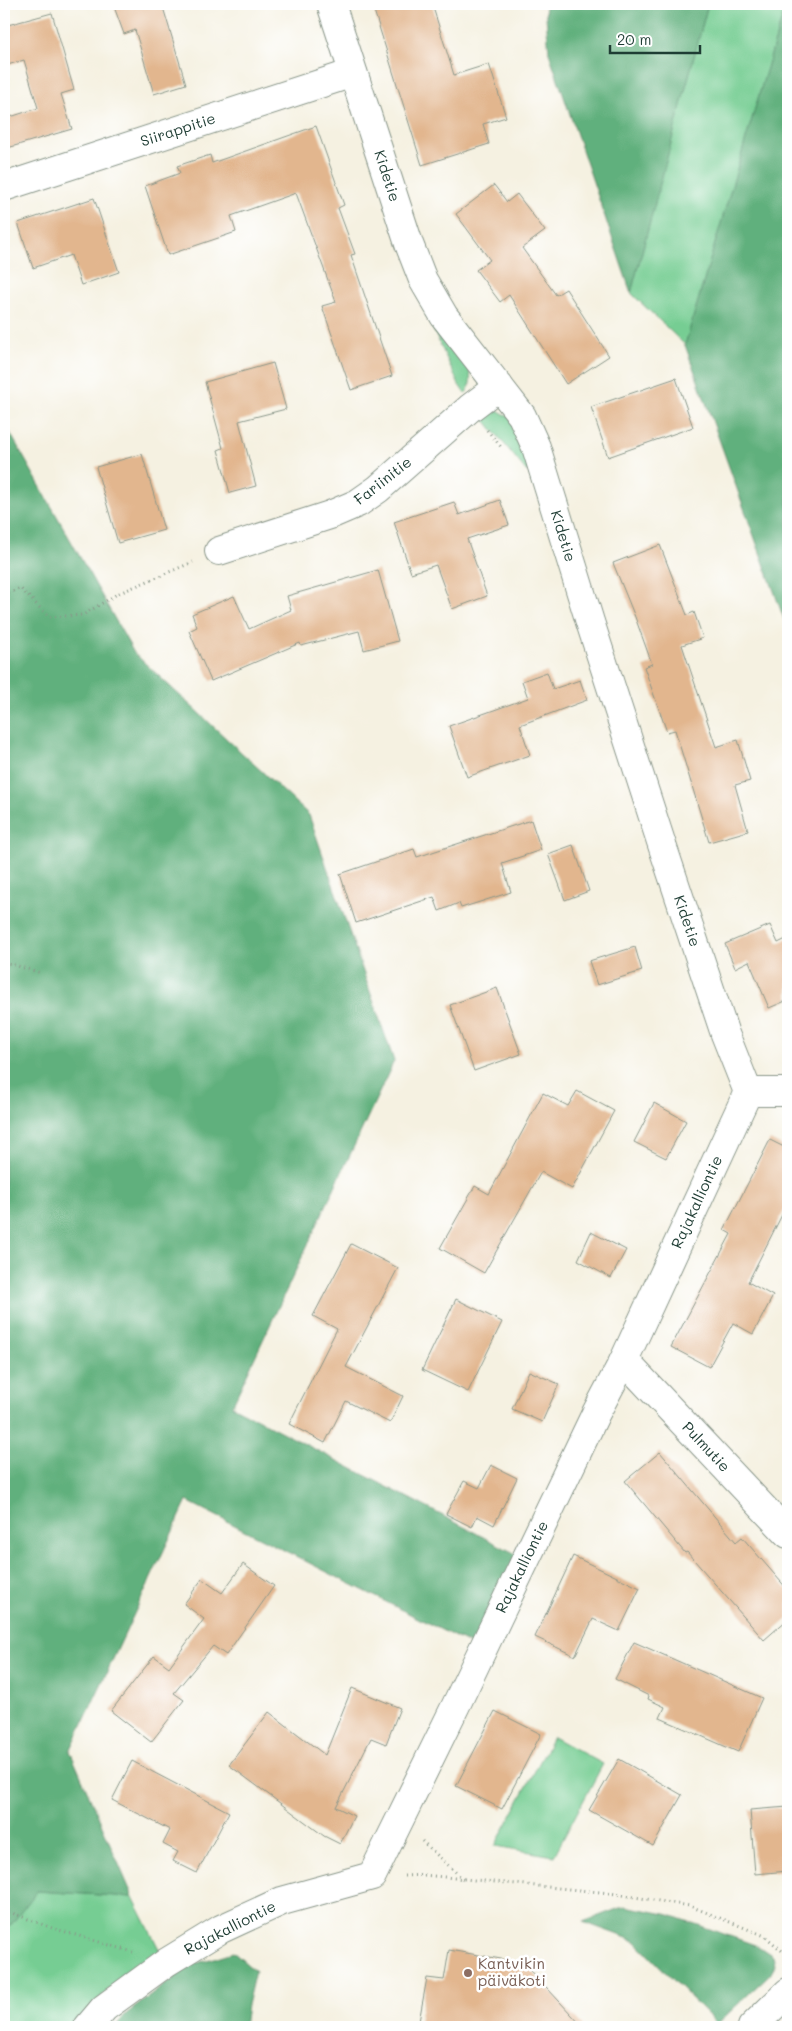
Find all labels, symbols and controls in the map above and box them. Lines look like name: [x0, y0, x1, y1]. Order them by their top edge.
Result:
scale bar: [610, 22, 700, 54]
text: 20 m: [617, 29, 651, 49]
street label: Siirappitie: [137, 107, 218, 151]
street label: Kidetie: [370, 147, 406, 204]
street label: Fariinitie: [350, 451, 415, 509]
street label: Kidetie: [547, 507, 581, 564]
street label: Kidetie: [670, 892, 706, 949]
street label: Rajakalliontie: [666, 1152, 726, 1251]
street label: Pulmutie: [678, 1417, 735, 1476]
street label: Rajakalliontie: [490, 1517, 552, 1616]
street label: Rajakalliontie: [180, 1895, 279, 1959]
place label: Kantvikin päiväkoti: [478, 1953, 546, 1990]
marker: Kantvikin päiväkoti: [462, 1967, 474, 1979]

